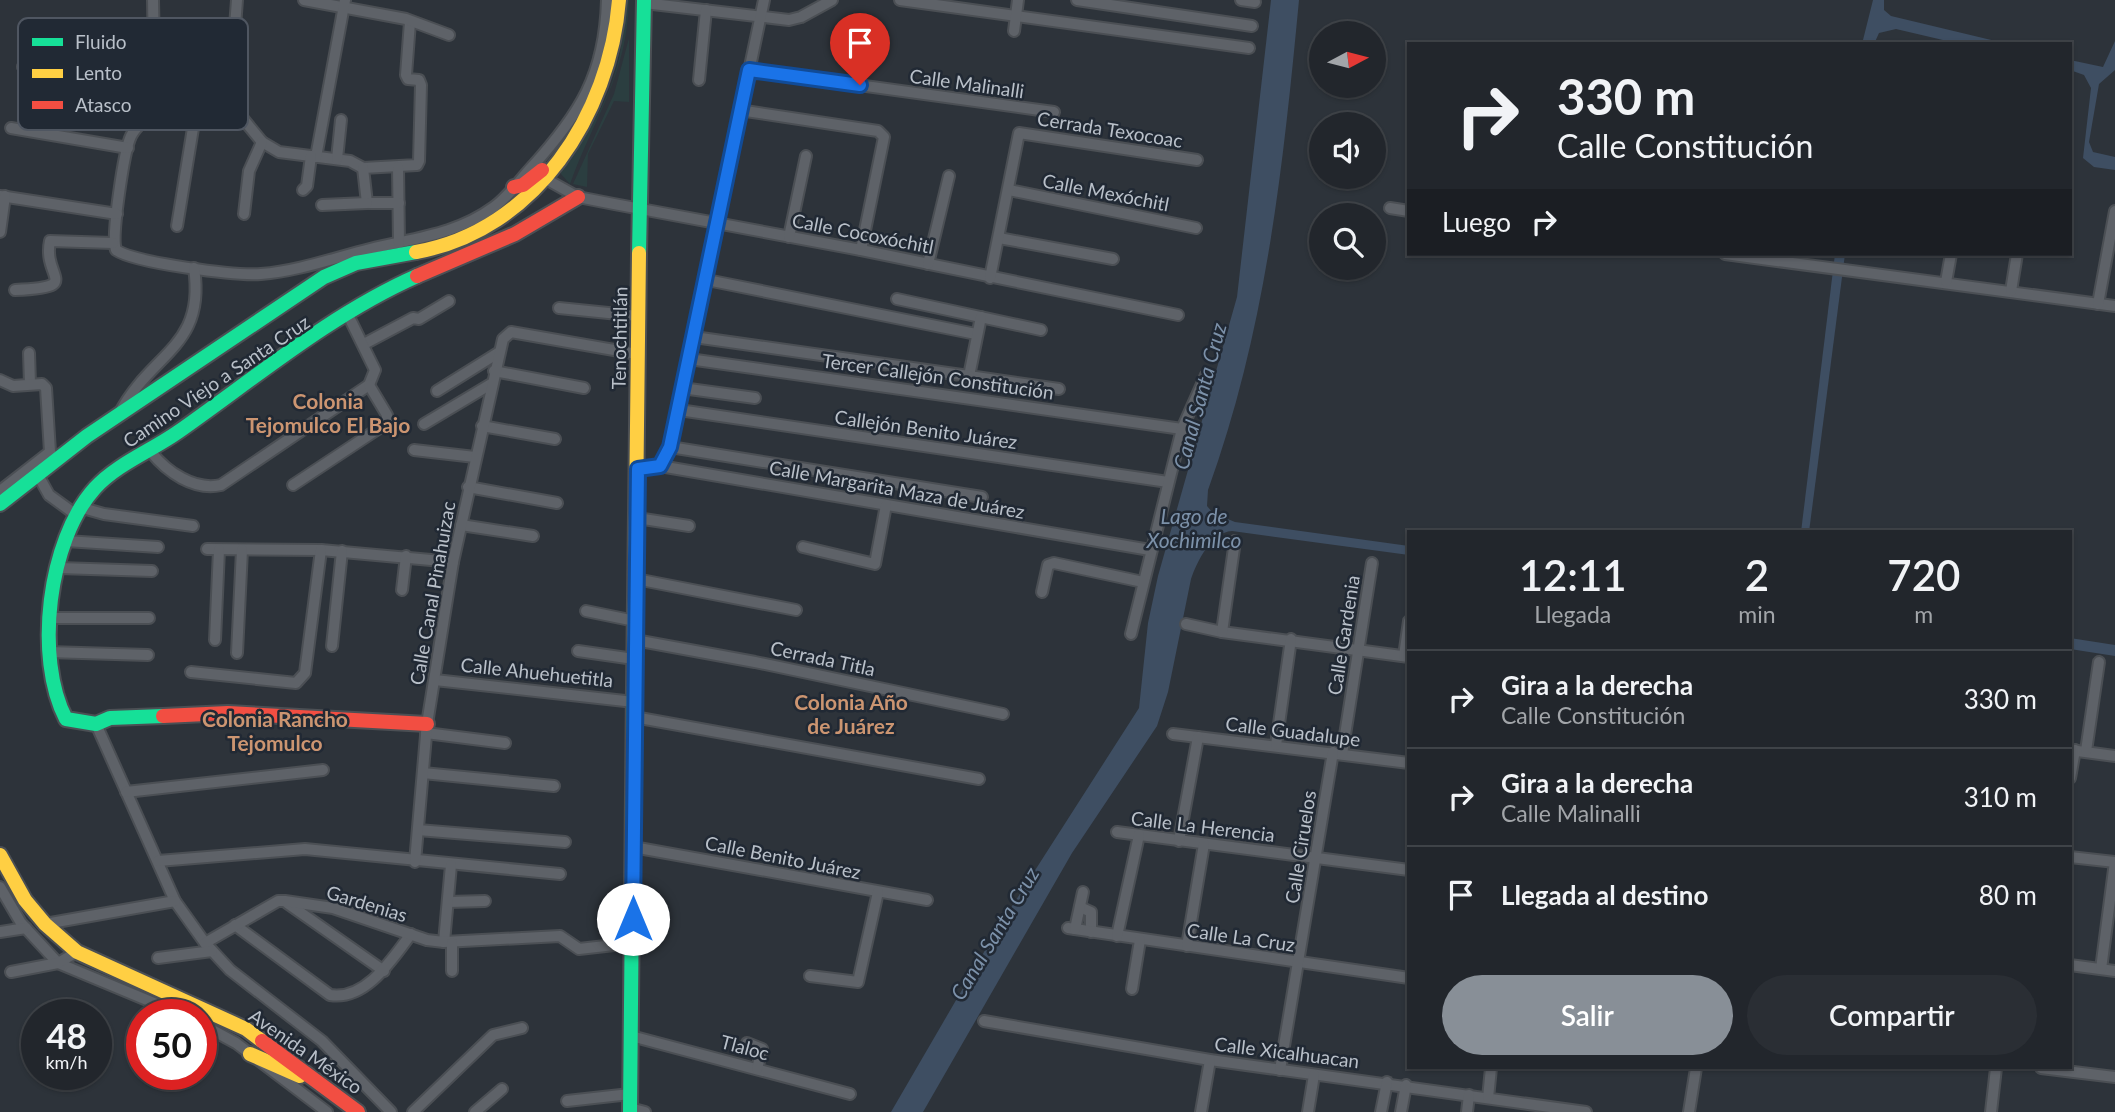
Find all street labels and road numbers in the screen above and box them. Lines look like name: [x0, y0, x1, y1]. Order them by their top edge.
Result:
street label: Calle Malinalli: [908, 64, 1026, 102]
street label: Cerrada Texocoac: [1036, 106, 1184, 152]
street label: Calle Mexóchitl: [1041, 168, 1171, 216]
street label: Calle Cocoxóchitl: [790, 208, 936, 258]
street label: Tenochtitlán: [607, 286, 631, 390]
street label: Camino Viejo a Santa Cruz: [118, 310, 314, 452]
street label: Tercer Callejón Constitución: [821, 348, 1055, 404]
street label: Callejón Benito Juárez: [833, 405, 1019, 453]
street label: Calle Margarita Maza de Juárez: [767, 455, 1027, 523]
street label: Calle Canal Pinahuizac: [404, 499, 460, 687]
street label: Calle Gardenia: [1322, 573, 1364, 697]
street label: Cerrada Titla: [769, 636, 877, 680]
street label: Calle Ahuehuetitla: [460, 653, 614, 691]
street label: Calle Guadalupe: [1224, 711, 1362, 751]
street label: Calle Ciruelos: [1280, 789, 1320, 905]
street label: Calle La Herencia: [1130, 806, 1276, 846]
street label: Calle Benito Juárez: [703, 831, 863, 883]
street label: Gardenias: [324, 880, 410, 926]
street label: Calle La Cruz: [1186, 918, 1296, 956]
street label: Avenida México: [245, 1004, 367, 1098]
street label: Tlaloc: [718, 1030, 772, 1064]
street label: Calle Xicalhuacan: [1213, 1032, 1361, 1072]

